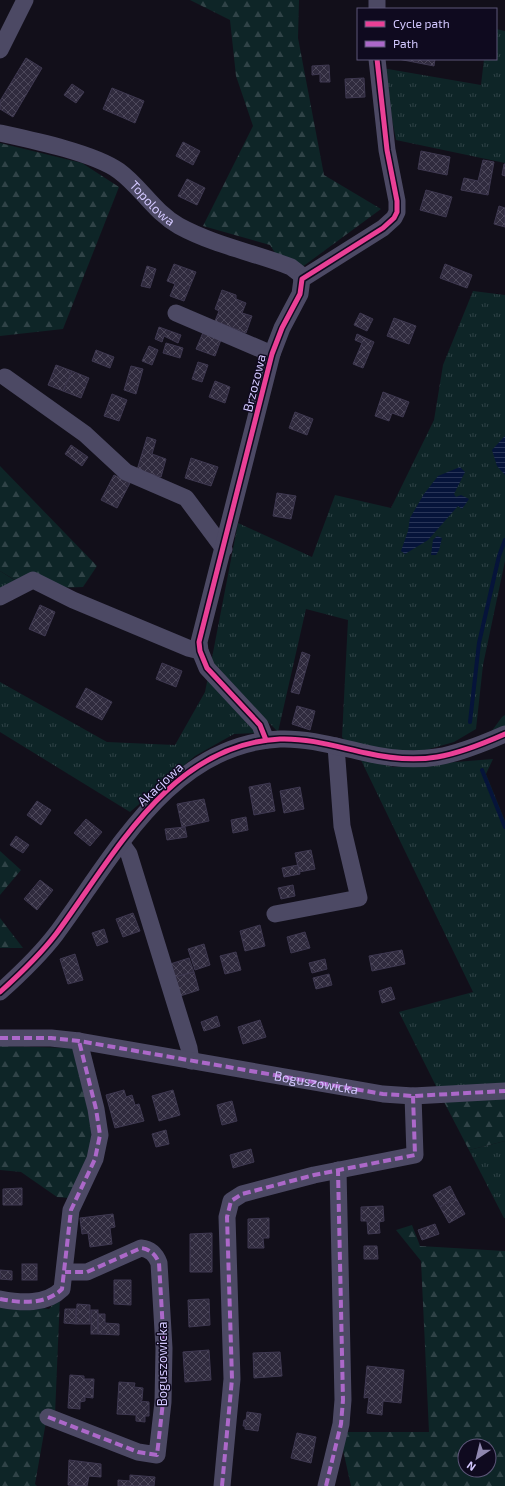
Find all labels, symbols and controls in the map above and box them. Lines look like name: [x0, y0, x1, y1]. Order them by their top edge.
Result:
legend: [357, 8, 497, 60]
text: Cycle path: [393, 16, 450, 30]
text: Path: [393, 36, 418, 50]
street label: Topolowa: [127, 177, 178, 229]
street label: Brzozowa: [239, 352, 269, 414]
street label: Akacjowa: [134, 759, 186, 809]
street label: Boguszowicka: [273, 1067, 359, 1098]
street label: Boguszowicka: [154, 1322, 170, 1406]
north arrow: [457, 1438, 497, 1478]
text: N: [464, 1459, 478, 1474]

